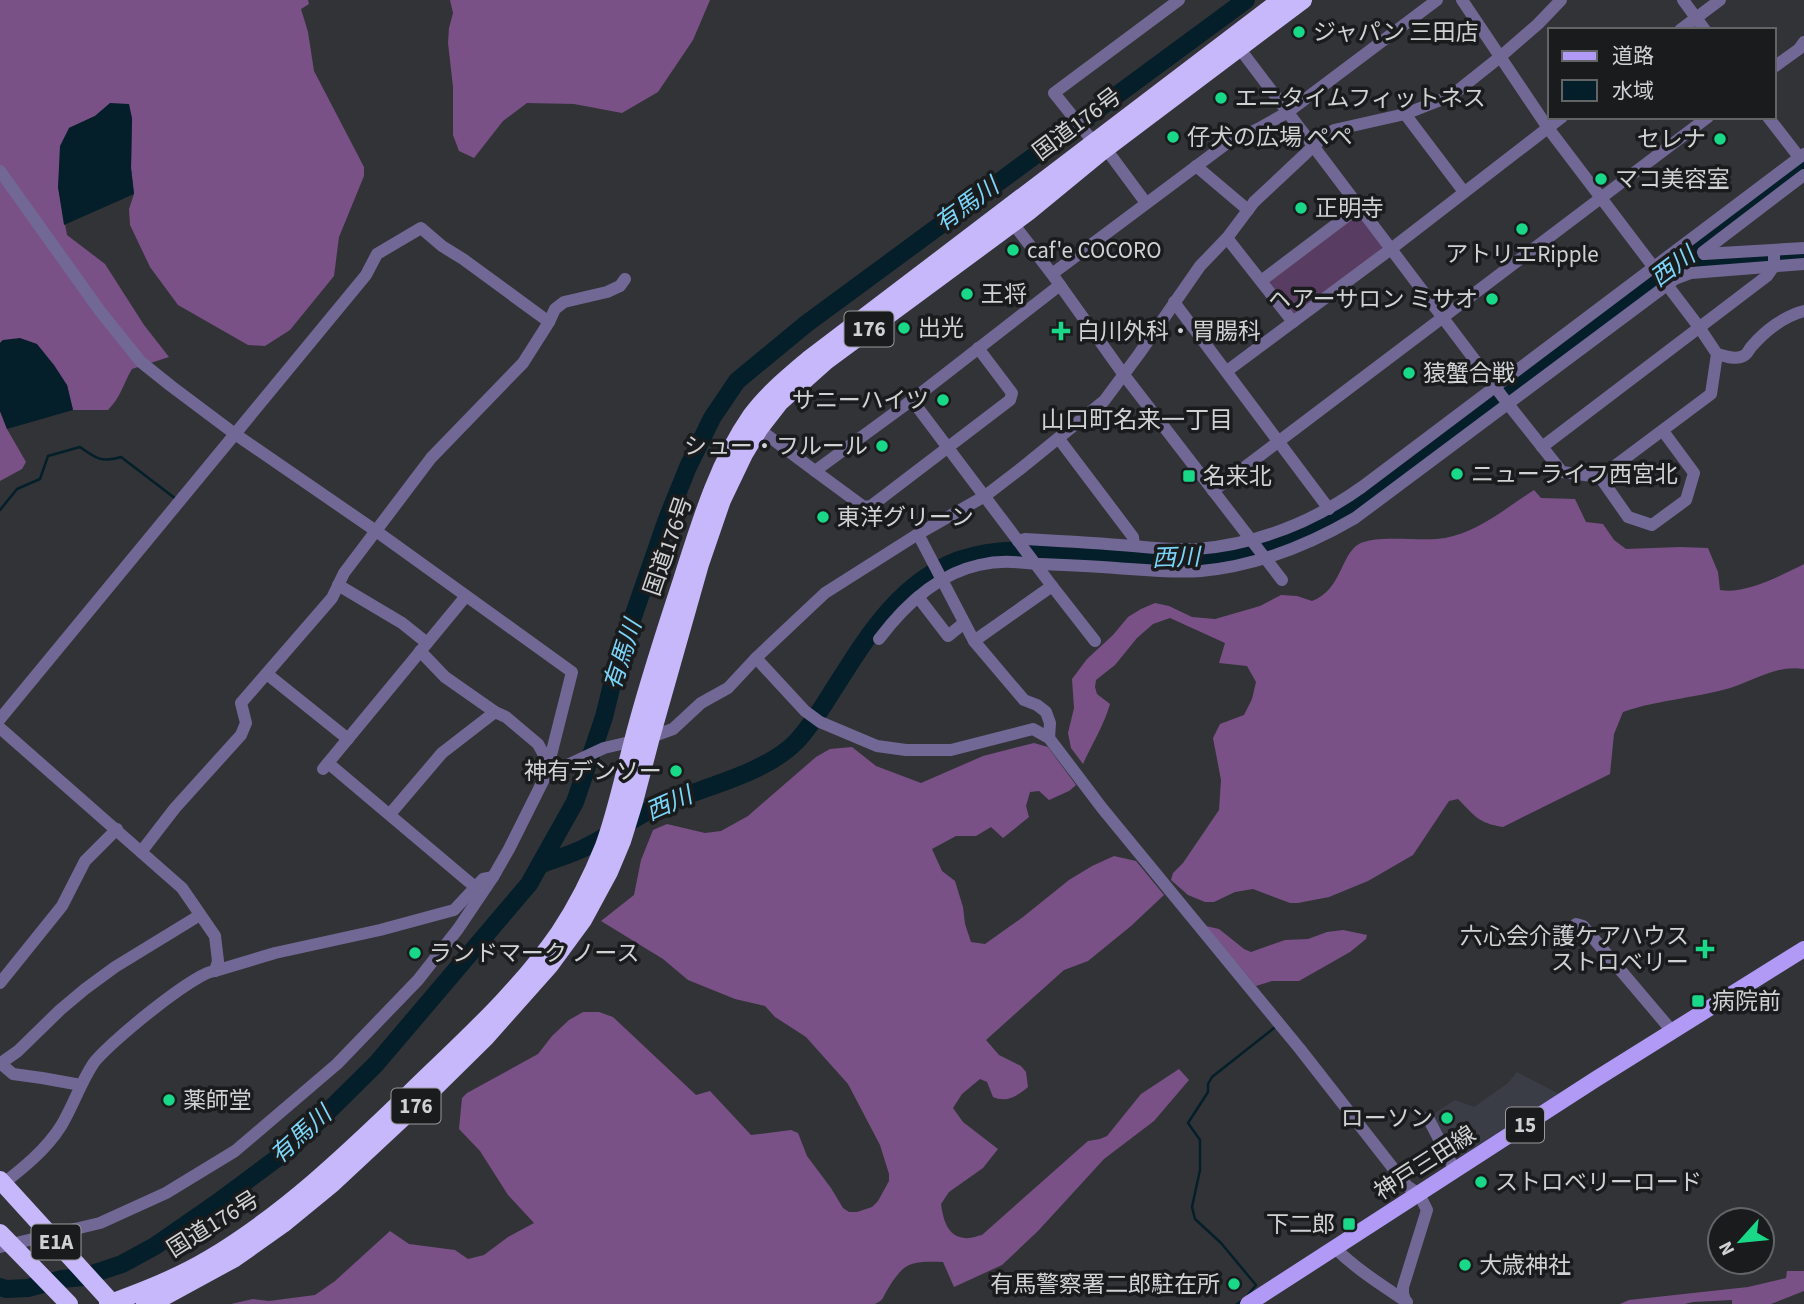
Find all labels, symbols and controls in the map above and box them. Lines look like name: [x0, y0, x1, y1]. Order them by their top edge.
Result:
place label: ジャパン 三田店: [1313, 16, 1479, 49]
marker: ジャパン 三田店: [1291, 24, 1307, 40]
legend: [1548, 28, 1776, 119]
text: 道路: [1612, 41, 1654, 71]
text: 水域: [1612, 76, 1654, 106]
street label: 国道176号: [1026, 80, 1128, 168]
place label: エニタイムフィットネス: [1235, 82, 1486, 115]
marker: エニタイムフィットネス: [1213, 90, 1229, 106]
place label: 仔犬の広場 ペペ: [1187, 121, 1353, 154]
place label: セレナ: [1637, 123, 1706, 156]
marker: 仔犬の広場 ペペ: [1165, 129, 1181, 145]
marker: セレナ: [1712, 131, 1728, 147]
place label: マコ美容室: [1615, 163, 1730, 196]
water label: 有馬川: [928, 168, 1009, 240]
marker: マコ美容室: [1593, 171, 1609, 187]
place label: 正明寺: [1315, 192, 1384, 225]
marker: 正明寺: [1293, 200, 1309, 216]
marker: アトリエRipple: [1514, 221, 1530, 237]
place label: caf'e COCORO: [1027, 234, 1161, 267]
water label: 西川: [1643, 237, 1705, 295]
place label: アトリエRipple: [1445, 238, 1599, 271]
marker: caf'e COCORO: [1005, 242, 1021, 258]
place label: 王将: [981, 278, 1027, 311]
place label: ヘアーサロン ミサオ: [1268, 283, 1478, 316]
marker: 王将: [959, 286, 975, 302]
marker: ヘアーサロン ミサオ: [1484, 291, 1500, 307]
road number: 176: [844, 312, 894, 346]
place label: 出光: [918, 312, 964, 345]
place label: 白川外科・胃腸科: [1077, 315, 1261, 348]
marker: 出光: [896, 320, 912, 336]
marker: 白川外科・胃腸科: [1051, 321, 1071, 341]
place label: 猿蟹合戦: [1423, 357, 1515, 390]
marker: 猿蟹合戦: [1401, 365, 1417, 381]
place label: サニーハイツ: [792, 384, 929, 417]
marker: サニーハイツ: [935, 392, 951, 408]
district label: 山口町名来一丁目: [1041, 403, 1233, 438]
place label: シュー・フルール: [684, 430, 868, 463]
marker: シュー・フルール: [874, 438, 890, 454]
place label: ニューライフ西宮北: [1471, 458, 1678, 491]
place label: 名来北: [1203, 460, 1272, 493]
marker: ニューライフ西宮北: [1449, 466, 1465, 482]
marker: 名来北: [1181, 468, 1197, 484]
street label: 国道176号: [636, 492, 700, 600]
place label: 東洋グリーン: [837, 501, 974, 534]
marker: 東洋グリーン: [815, 509, 831, 525]
water label: 西川: [1151, 540, 1204, 576]
water label: 有馬川: [595, 613, 652, 695]
place label: 神有デンソー: [524, 755, 662, 788]
marker: 神有デンソー: [668, 763, 684, 779]
water label: 西川: [640, 777, 701, 830]
place label: 六心会介護ケアハウス ストロベリー: [1460, 920, 1689, 979]
place label: ランドマーク ノース: [429, 937, 639, 970]
marker: 六心会介護ケアハウス ストロベリー: [1695, 939, 1715, 959]
marker: ランドマーク ノース: [407, 945, 423, 961]
place label: 病院前: [1712, 985, 1781, 1018]
marker: 病院前: [1690, 993, 1706, 1009]
place label: 薬師堂: [183, 1084, 252, 1117]
road number: 176: [392, 1088, 440, 1124]
marker: 薬師堂: [161, 1092, 177, 1108]
water label: 有馬川: [263, 1096, 342, 1172]
place label: ローソン: [1341, 1102, 1433, 1135]
road number: 15: [1506, 1108, 1544, 1142]
marker: ローソン: [1439, 1110, 1455, 1126]
street label: 神戸三田線: [1368, 1118, 1482, 1208]
place label: ストロベリーロード: [1495, 1166, 1702, 1199]
marker: ストロベリーロード: [1473, 1174, 1489, 1190]
street label: 国道176号: [160, 1183, 266, 1265]
north arrow: [1706, 1206, 1776, 1276]
place label: 下二郎: [1266, 1208, 1335, 1241]
marker: 下二郎: [1341, 1216, 1357, 1232]
road number: E1A: [32, 1224, 80, 1260]
text: N: [1712, 1236, 1742, 1260]
place label: 大歳神社: [1479, 1249, 1571, 1282]
marker: 大歳神社: [1457, 1257, 1473, 1273]
place label: 有馬警察署二郎駐在所: [990, 1268, 1220, 1301]
marker: 有馬警察署二郎駐在所: [1226, 1276, 1242, 1292]

